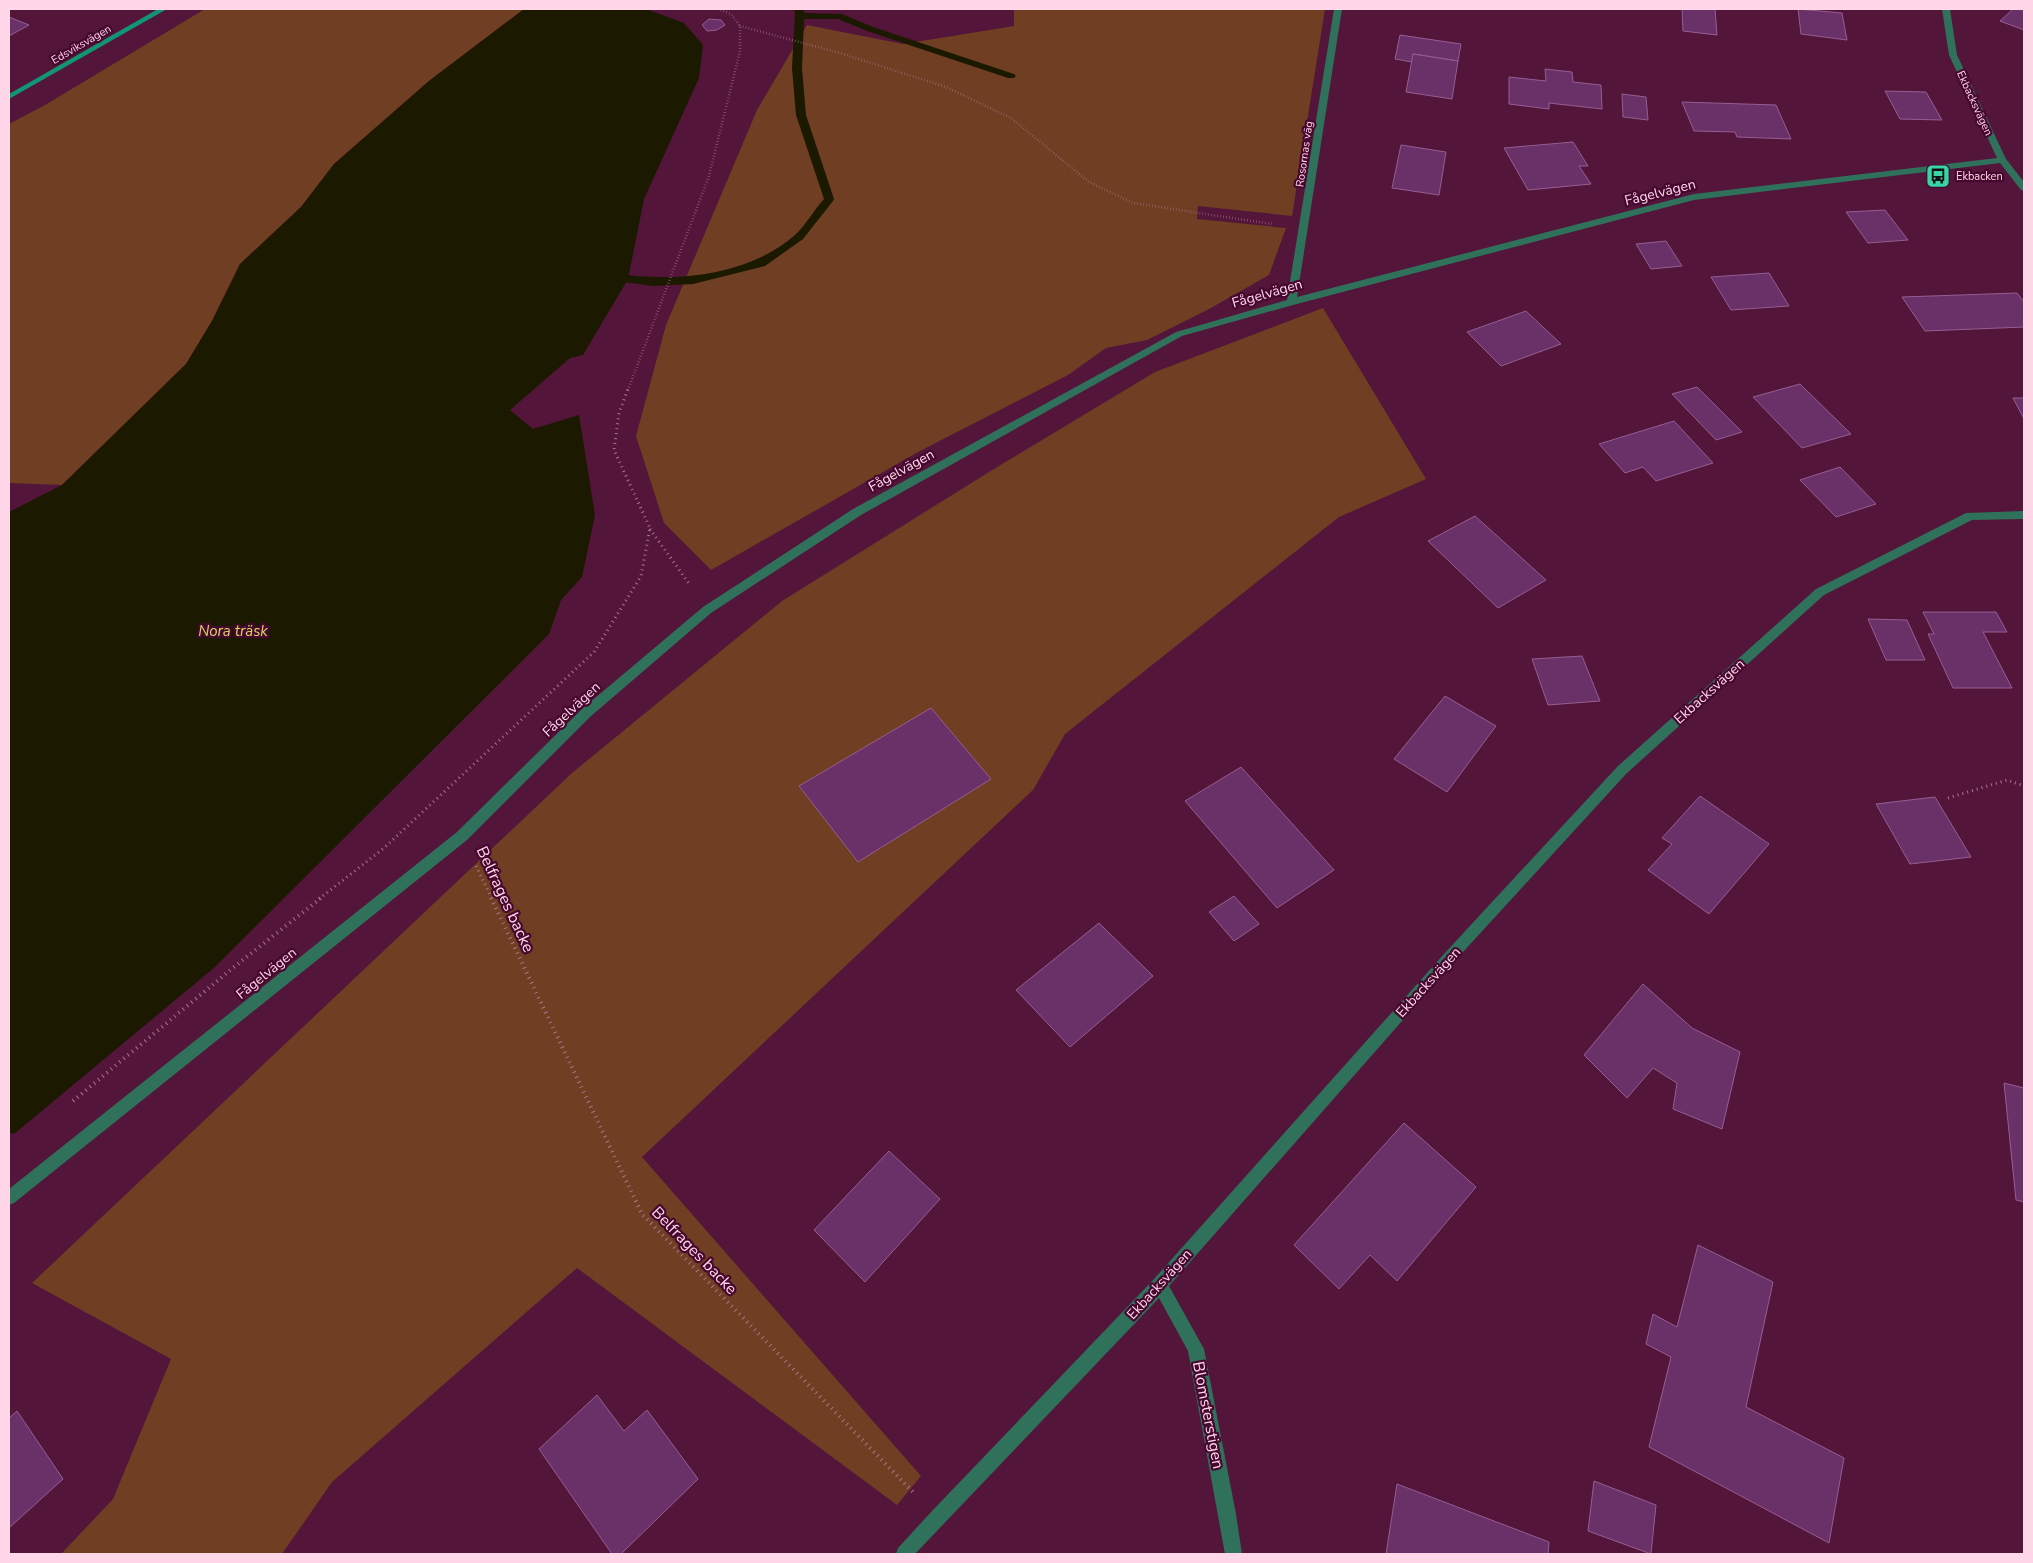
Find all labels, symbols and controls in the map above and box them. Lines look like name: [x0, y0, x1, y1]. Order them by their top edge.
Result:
street label: Edsviksvägen: [49, 21, 114, 68]
street label: Ekbacksvägen: [1953, 68, 1996, 138]
street label: Rosornas väg: [1292, 120, 1317, 188]
bus stop icon: Ekbacken: [1925, 163, 1951, 189]
place label: Ekbacken: [1956, 169, 2003, 184]
street label: Fågelvägen: [1623, 174, 1698, 210]
street label: Fågelvägen: [1230, 274, 1305, 313]
street label: Fågelvägen: [865, 445, 938, 496]
water label: Nora träsk: [198, 621, 268, 641]
street label: Ekbacksvägen: [1670, 655, 1749, 728]
street label: Fågelvägen: [538, 678, 604, 741]
street label: Belfrages backe: [471, 843, 539, 956]
street label: Fågelvägen: [232, 943, 300, 1004]
street label: Ekbacksvägen: [1392, 943, 1465, 1022]
street label: Belfrages backe: [647, 1202, 742, 1300]
street label: Ekbacksvägen: [1123, 1245, 1196, 1324]
street label: Blomsterstigen: [1187, 1359, 1229, 1471]

